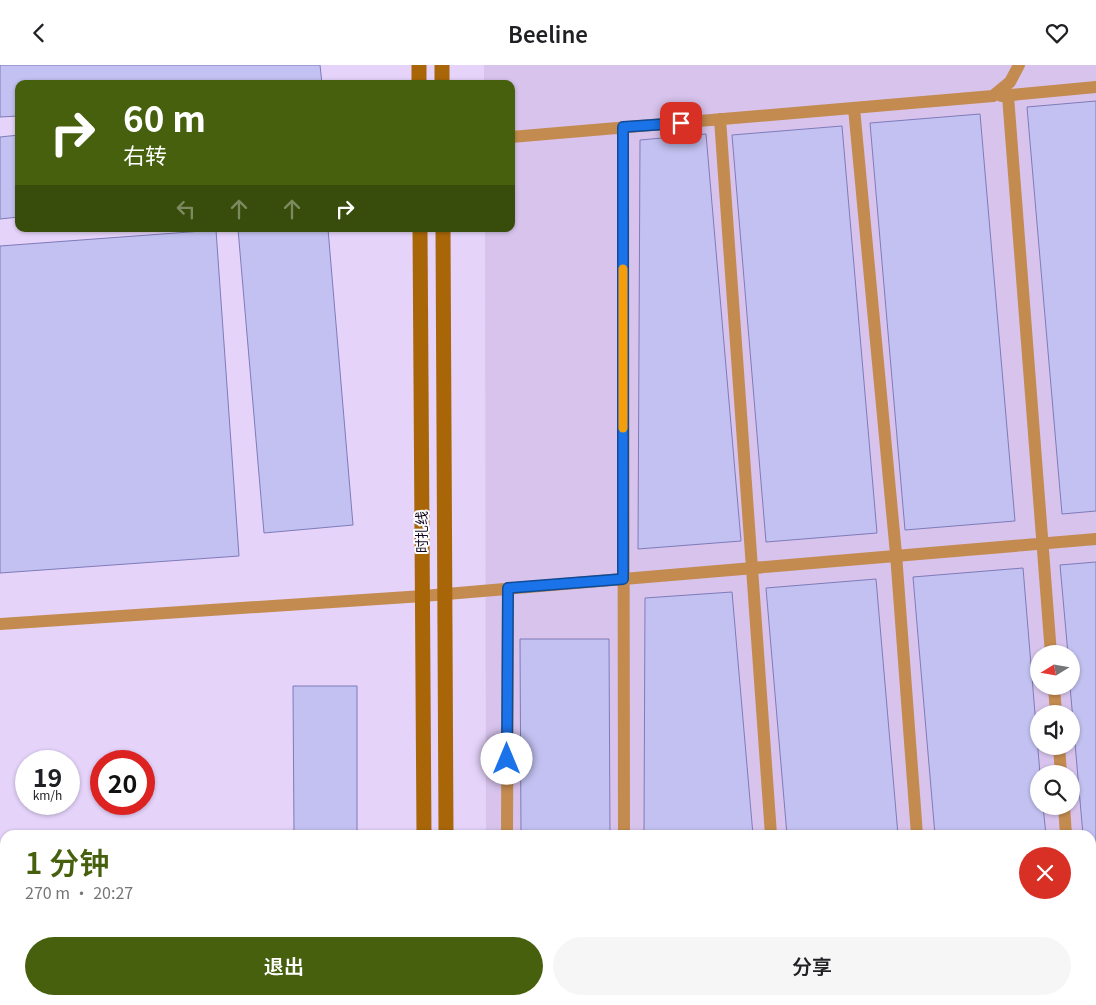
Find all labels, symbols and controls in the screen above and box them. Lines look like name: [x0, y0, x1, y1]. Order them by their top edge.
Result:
text: Beeline: [508, 17, 588, 49]
icon: back: [25, 19, 53, 47]
icon: heart: [1043, 19, 1071, 47]
text: 60 m: [123, 91, 206, 142]
icon: right: [40, 100, 105, 165]
pin: [660, 102, 702, 144]
icon: arrive: [667, 109, 695, 137]
text: 右转: [123, 138, 167, 170]
icon: left: [172, 195, 200, 223]
icon: ahead: [225, 195, 253, 223]
icon: ahead: [278, 195, 306, 223]
icon: right: [331, 195, 359, 223]
street label: 时扎线: [411, 511, 431, 553]
north arrow: [1030, 645, 1080, 695]
map controls: [1030, 645, 1080, 815]
button: sound: [1030, 705, 1080, 755]
position arrow: [480, 732, 532, 784]
speed limit sign: 20: [90, 750, 155, 815]
text: 19: [33, 758, 62, 794]
button: search: [1030, 765, 1080, 815]
text: km/h: [33, 786, 62, 803]
text: 1 分钟: [25, 839, 109, 883]
button: close: [1019, 847, 1071, 899]
text: 270 m · 20:27: [25, 880, 133, 904]
button: 退出: [25, 937, 543, 995]
button: 分享: [553, 937, 1071, 995]

